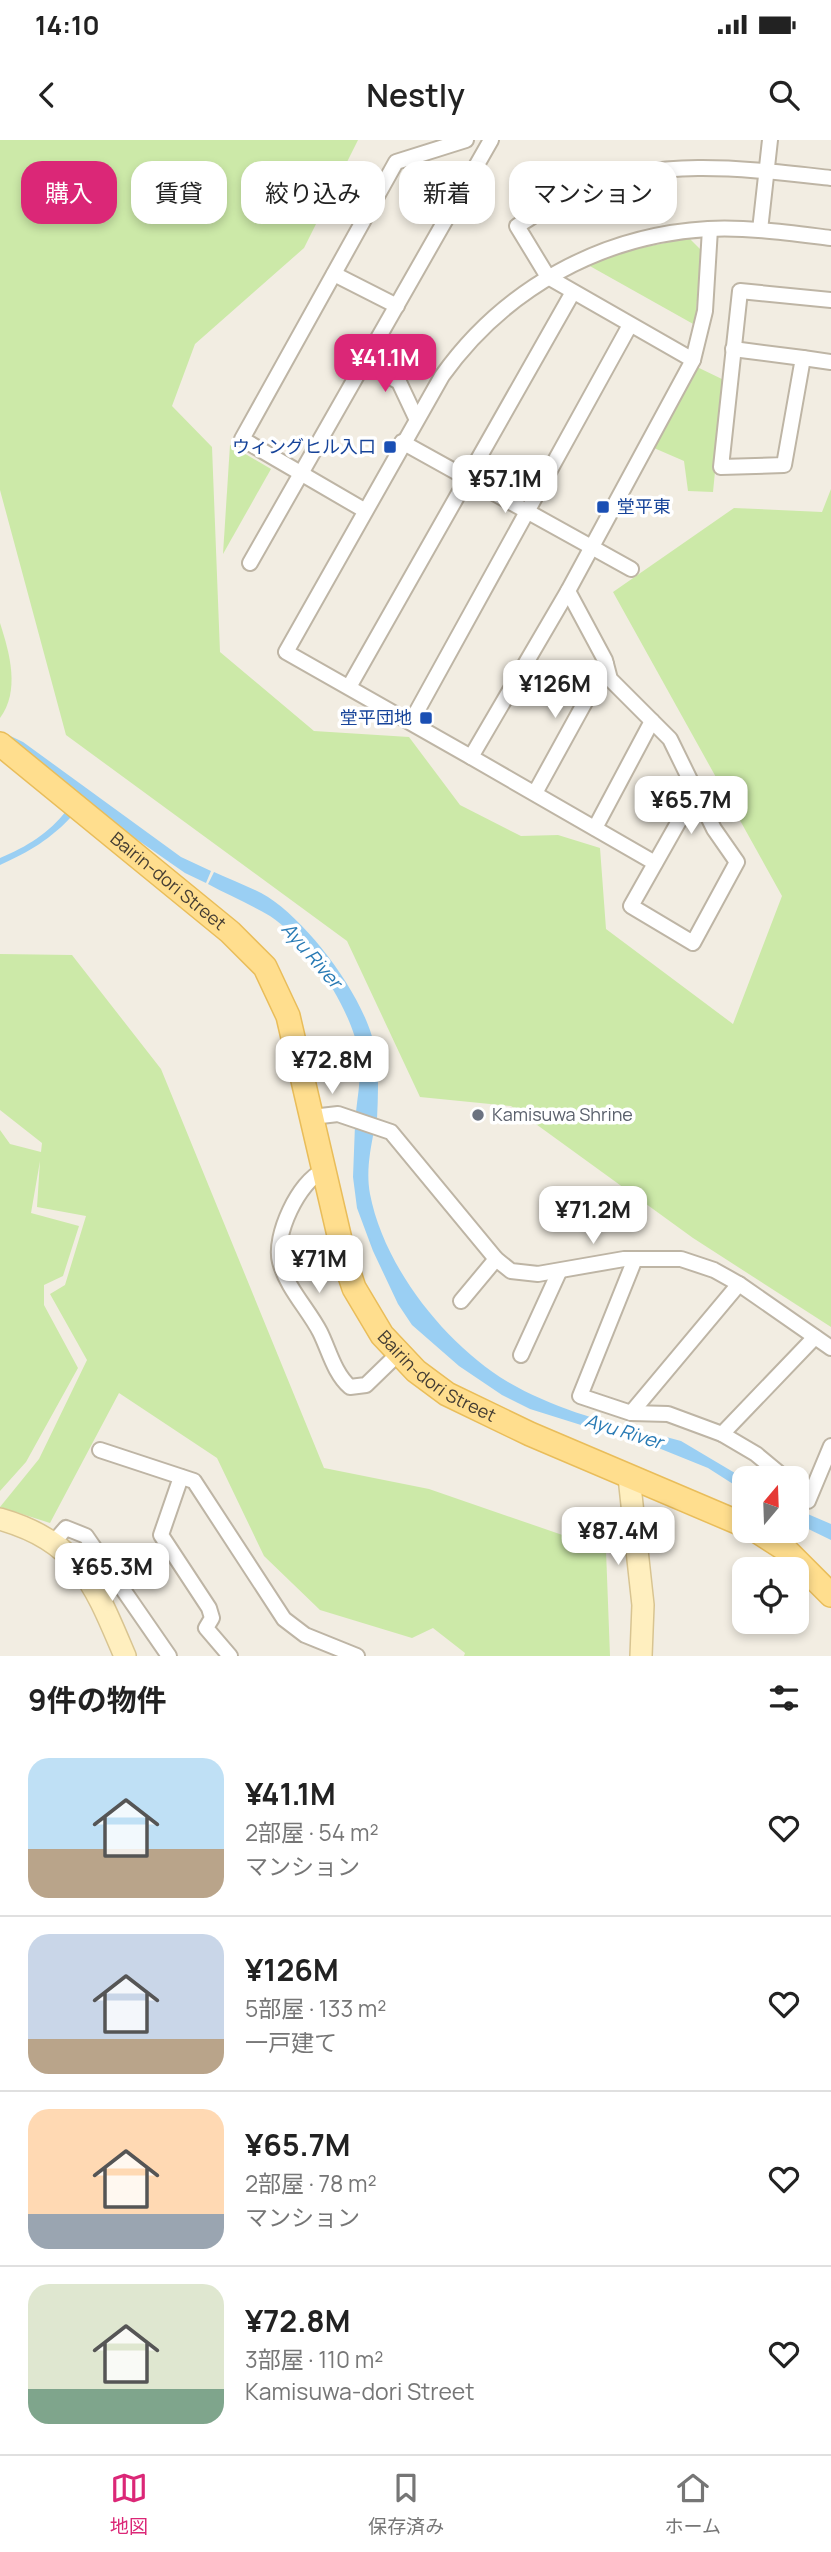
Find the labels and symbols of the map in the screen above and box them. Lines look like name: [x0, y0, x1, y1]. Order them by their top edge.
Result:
pin: ¥41.1M: [328, 334, 442, 394]
place label: ウィングヒル入口: [232, 434, 376, 458]
marker: ウィングヒル入口: [382, 439, 398, 455]
pin: ¥57.1M: [448, 456, 562, 515]
place label: 堂平東: [617, 494, 671, 518]
marker: 堂平東: [595, 499, 611, 515]
pin: ¥126M: [506, 660, 604, 720]
place label: 堂平団地: [340, 705, 412, 729]
marker: 堂平団地: [418, 710, 434, 726]
pin: ¥65.7M: [634, 776, 748, 836]
street label: Bairin-dori Street: [106, 826, 232, 935]
water label: Ayu River: [276, 916, 349, 995]
pin: ¥72.8M: [275, 1037, 389, 1096]
place label: Kamisuwa Shrine: [492, 1102, 633, 1126]
marker: Kamisuwa Shrine: [470, 1107, 486, 1123]
pin: ¥71.2M: [536, 1186, 650, 1246]
pin: ¥71M: [278, 1236, 360, 1295]
street label: Bairin-dori Street: [373, 1325, 500, 1427]
water label: Ayu River: [582, 1407, 668, 1456]
north arrow: [732, 1466, 808, 1544]
pin: ¥87.4M: [561, 1508, 675, 1567]
pin: ¥65.3M: [55, 1544, 169, 1603]

